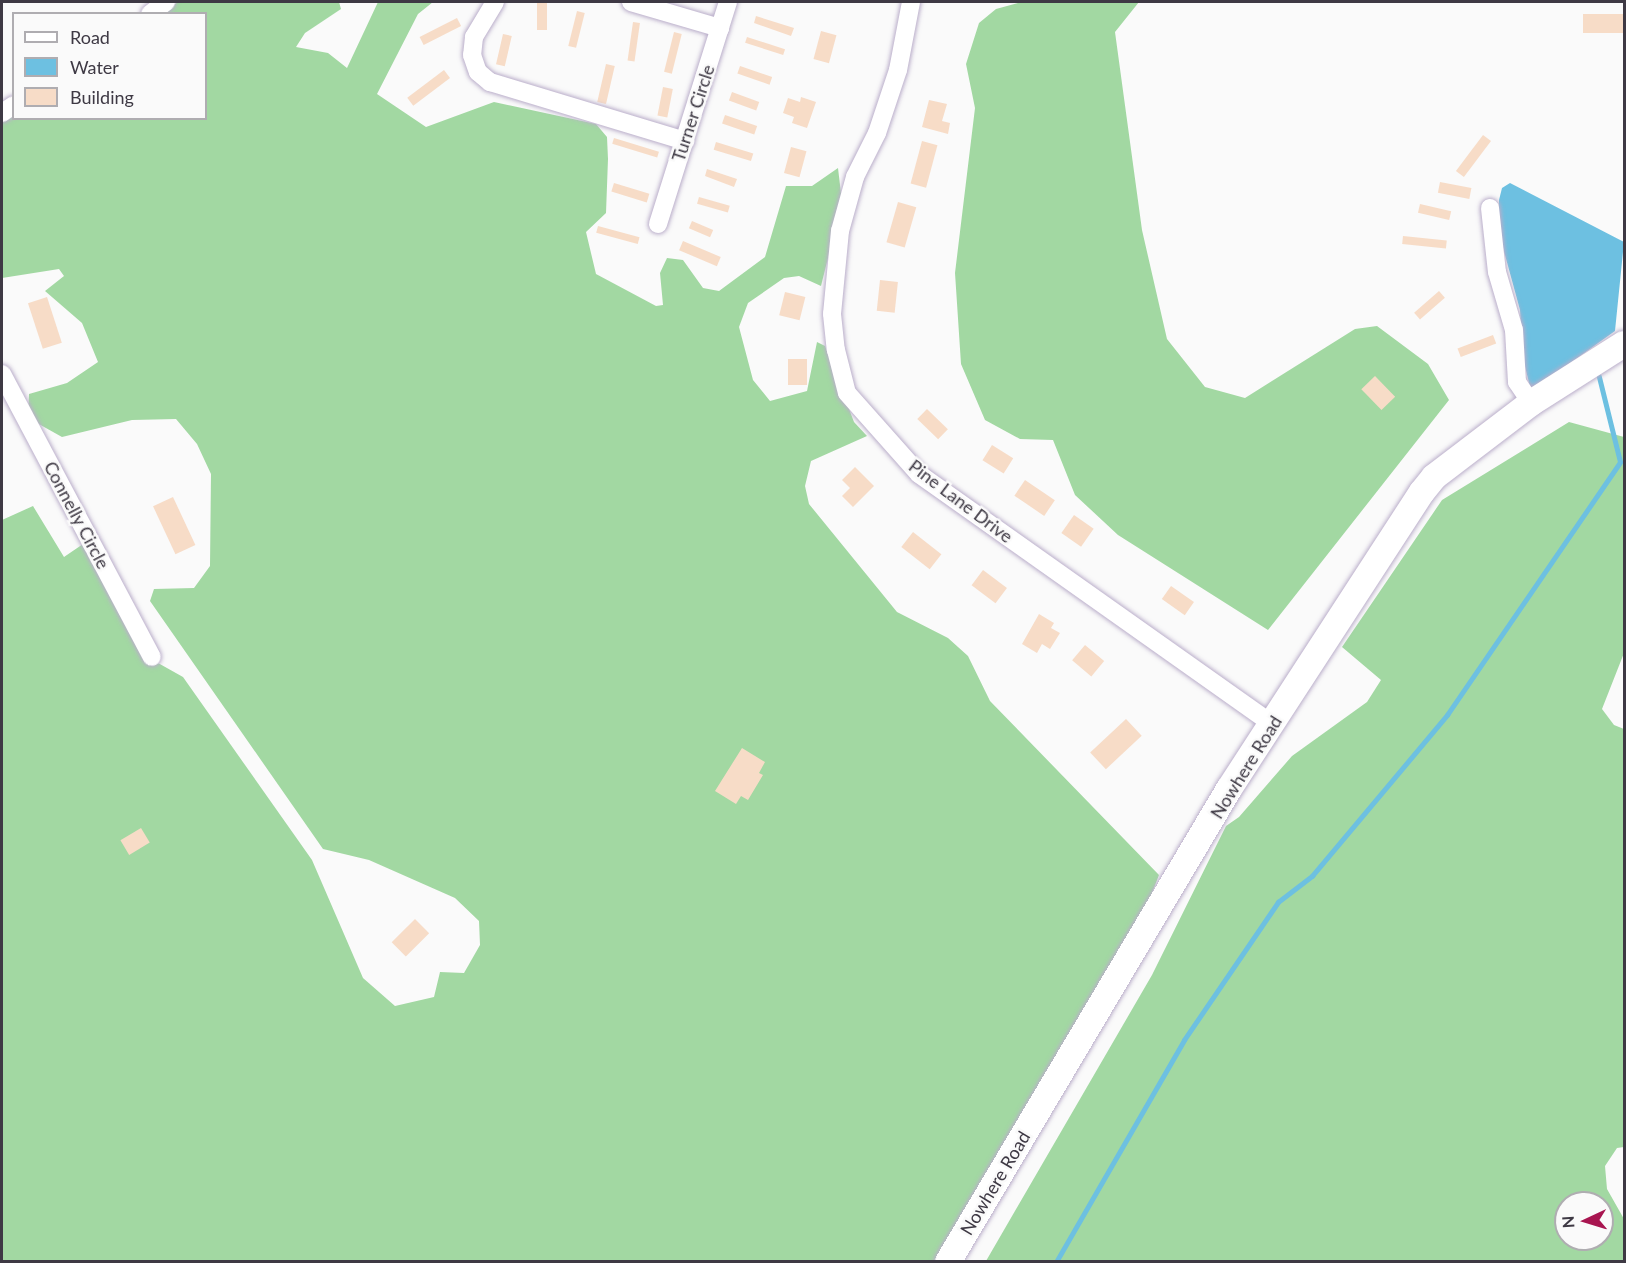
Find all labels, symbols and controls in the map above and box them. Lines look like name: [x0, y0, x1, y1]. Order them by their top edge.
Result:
legend: [12, 12, 207, 120]
text: Road: [70, 26, 110, 48]
text: Water: [70, 56, 119, 78]
street label: Turner Circle: [667, 62, 719, 164]
text: Building: [70, 86, 134, 108]
street label: Pine Lane Drive: [905, 455, 1017, 547]
street label: Connelly Circle: [40, 457, 114, 573]
street label: Nowhere Road: [1206, 711, 1286, 823]
street label: Nowhere Road: [955, 1127, 1035, 1239]
north arrow: [1554, 1191, 1614, 1251]
text: N: [1558, 1215, 1577, 1229]

